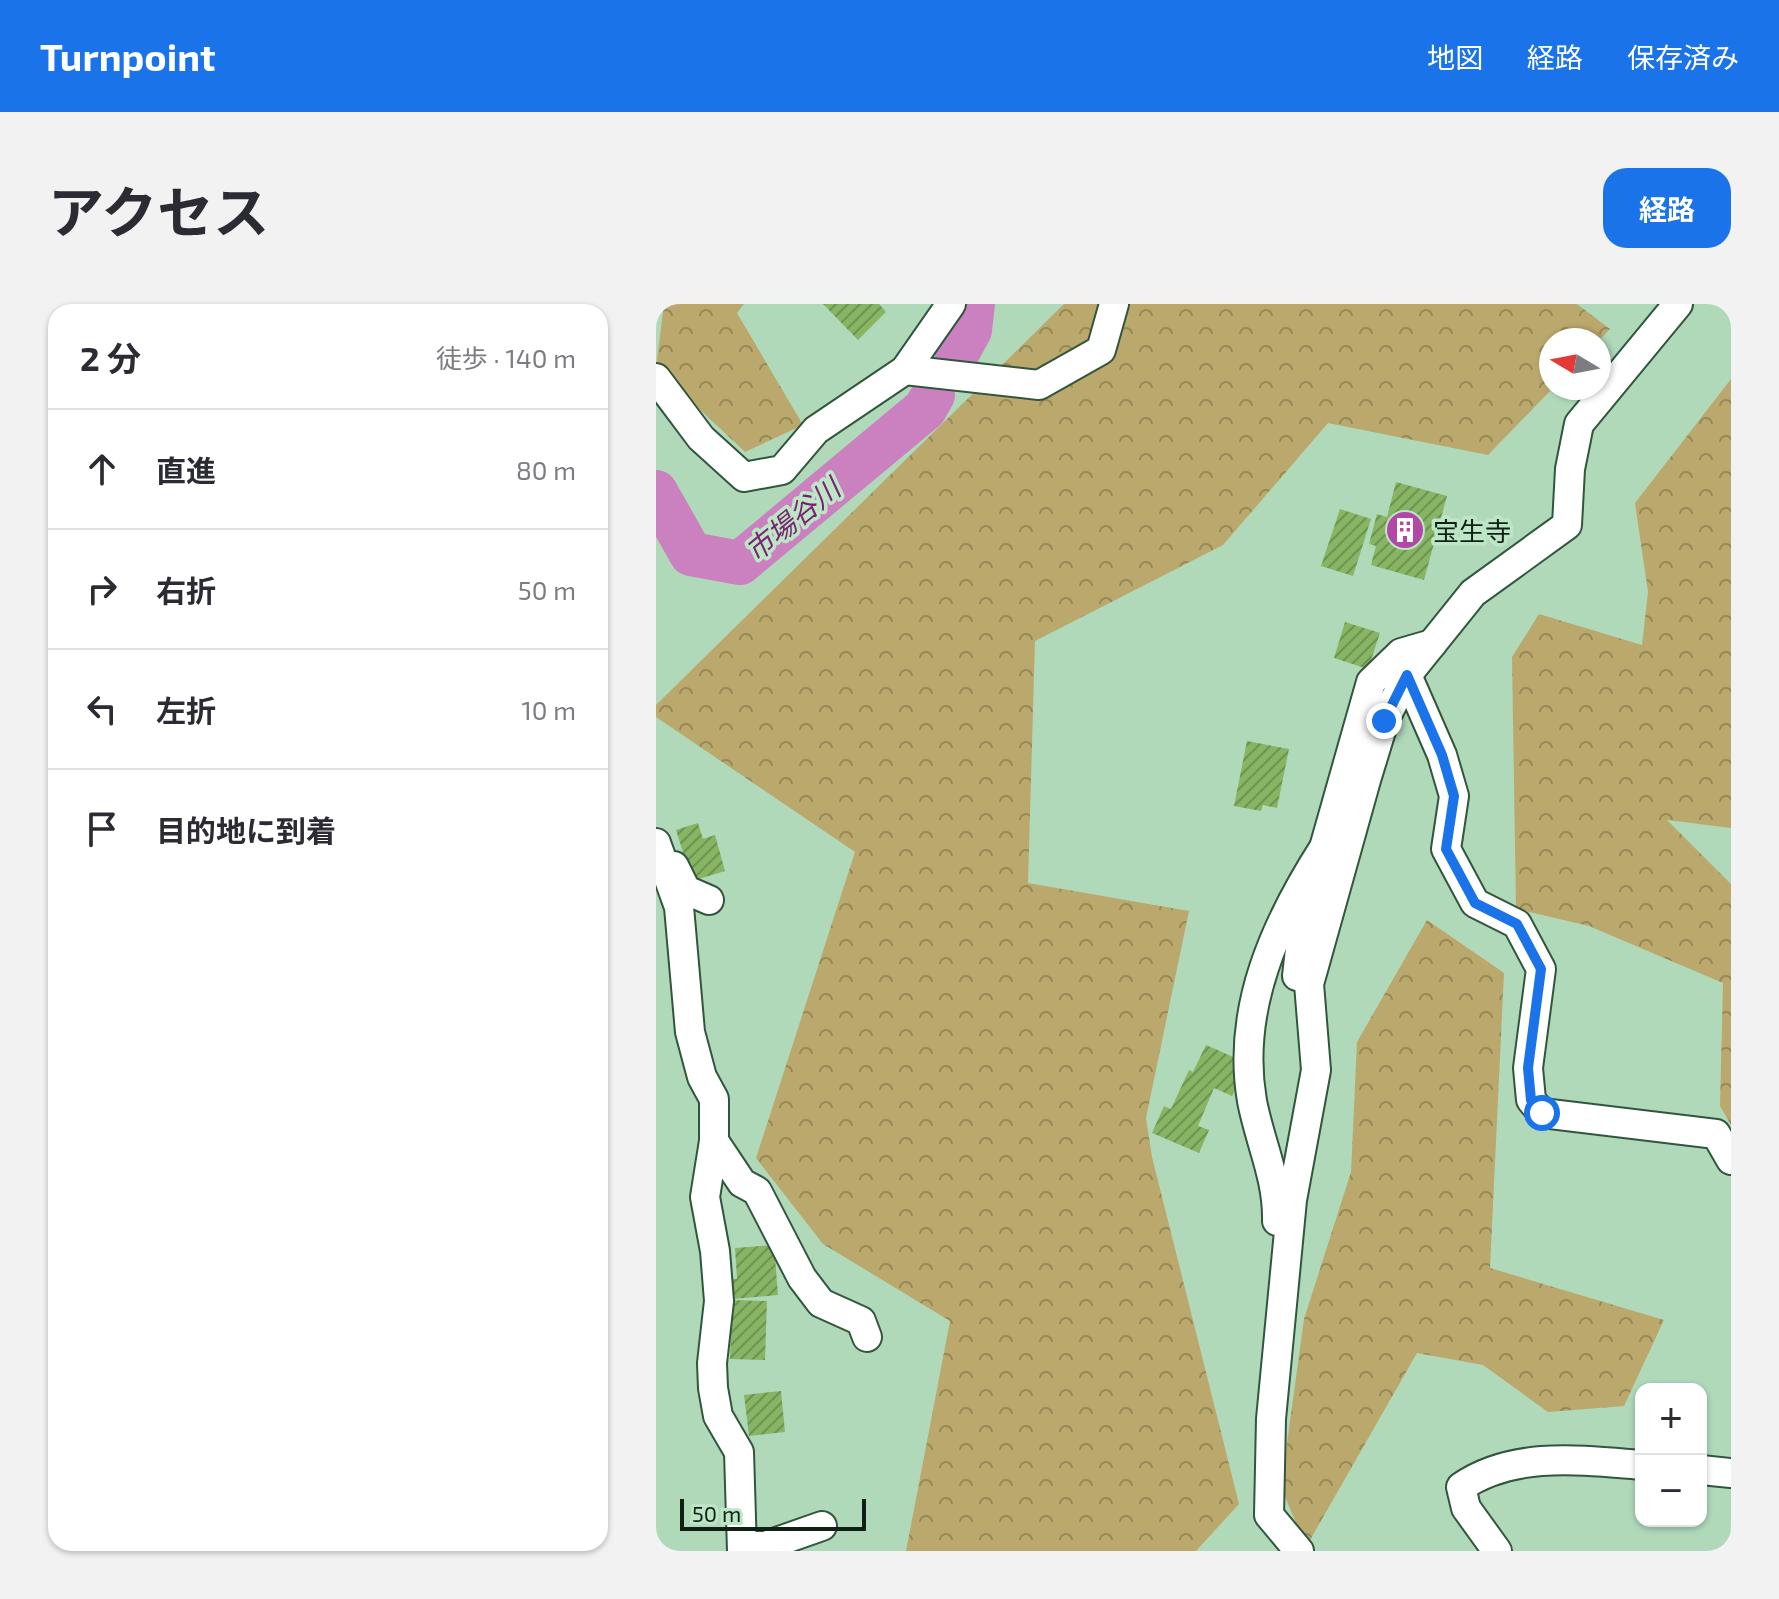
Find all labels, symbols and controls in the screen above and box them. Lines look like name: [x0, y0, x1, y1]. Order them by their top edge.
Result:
text: Turnpoint: [40, 33, 216, 79]
text: 地図: [1427, 40, 1483, 74]
text: 経路: [1527, 40, 1583, 74]
text: 保存済み: [1627, 40, 1739, 74]
button: 経路: [1603, 168, 1731, 248]
text: アクセス: [48, 177, 269, 244]
north arrow: [1539, 328, 1611, 400]
text: 2 分: [80, 337, 141, 378]
text: 徒歩 · 140 m: [436, 342, 576, 373]
icon: ahead: [80, 447, 124, 491]
text: 直進: [156, 452, 216, 488]
text: 80 m: [516, 454, 576, 485]
water label: 市場谷川: [738, 469, 849, 567]
building icon: 宝生寺: [1384, 509, 1426, 551]
place label: 宝生寺: [1433, 515, 1511, 546]
icon: right: [80, 567, 124, 611]
text: 右折: [156, 572, 216, 608]
text: 50 m: [518, 574, 576, 605]
icon: left: [80, 687, 124, 731]
text: 左折: [156, 692, 216, 728]
text: 10 m: [521, 694, 576, 725]
route end: [1366, 703, 1402, 739]
icon: arrive: [80, 807, 124, 851]
text: 目的地に到着: [156, 812, 336, 848]
route start: [1524, 1095, 1560, 1131]
map controls: [1635, 1383, 1707, 1527]
button: +: [1635, 1383, 1707, 1455]
button: −: [1635, 1455, 1707, 1527]
scale bar: [680, 1495, 866, 1531]
text: 50 m: [692, 1500, 741, 1526]

